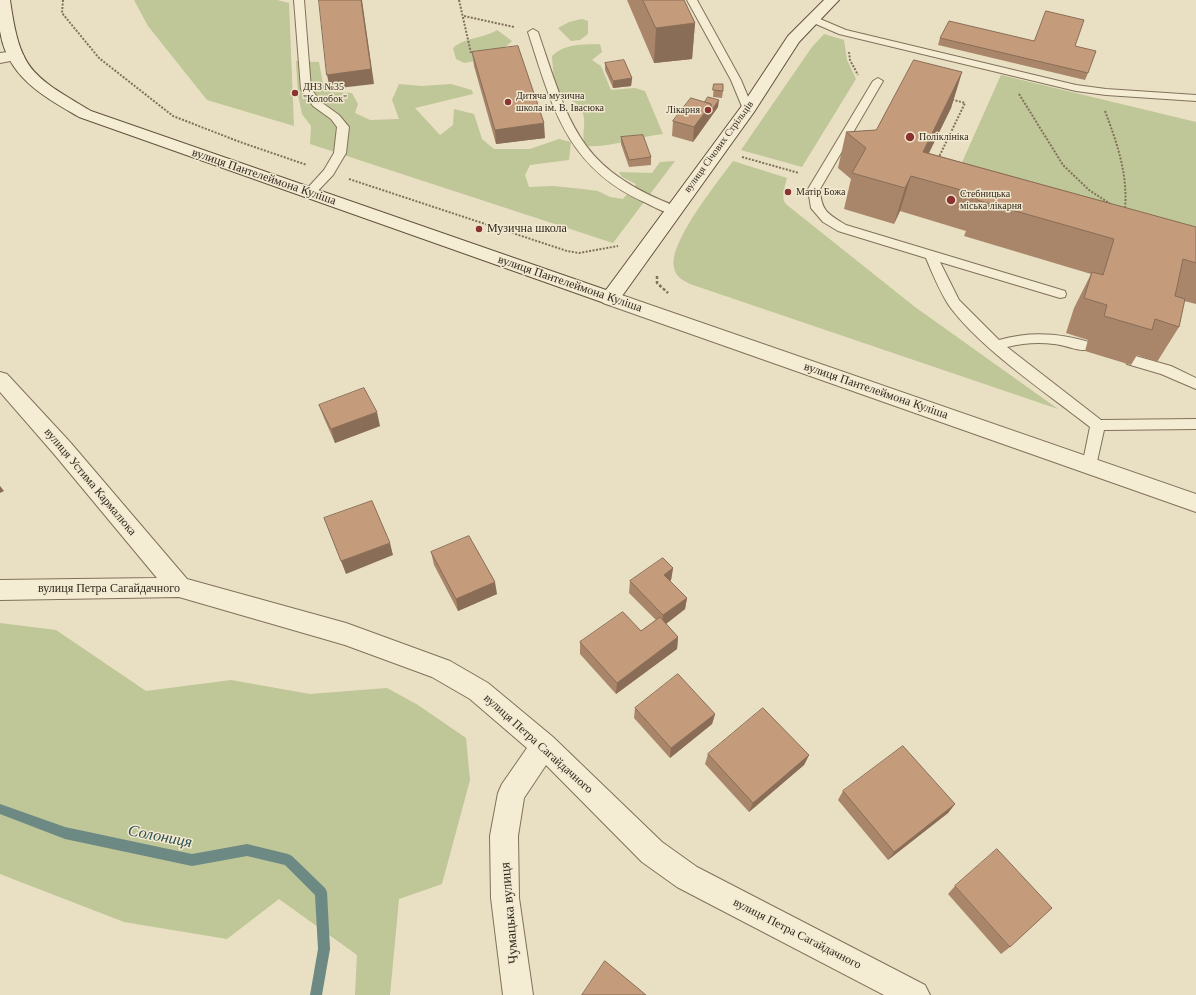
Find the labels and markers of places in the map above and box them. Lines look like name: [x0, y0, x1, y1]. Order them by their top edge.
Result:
place label: ДНЗ №35 "Колобок": [303, 81, 347, 104]
marker: ДНЗ №35 "Колобок": [290, 88, 300, 98]
place label: Дитяча музична школа ім. В. Івасюка: [516, 90, 604, 114]
marker: Дитяча музична школа ім. В. Івасюка: [503, 97, 513, 107]
place label: Лікарня: [666, 104, 700, 116]
marker: Лікарня: [703, 105, 713, 115]
marker: Поліклініка: [904, 131, 916, 143]
place label: Поліклініка: [919, 131, 969, 143]
place label: Матір Божа: [796, 186, 846, 198]
marker: Матір Божа: [783, 187, 793, 197]
place label: Стебницька міська лікарня: [960, 188, 1022, 212]
marker: Стебницька міська лікарня: [945, 194, 957, 206]
place label: Музична школа: [487, 222, 567, 236]
marker: Музична школа: [474, 224, 484, 234]

